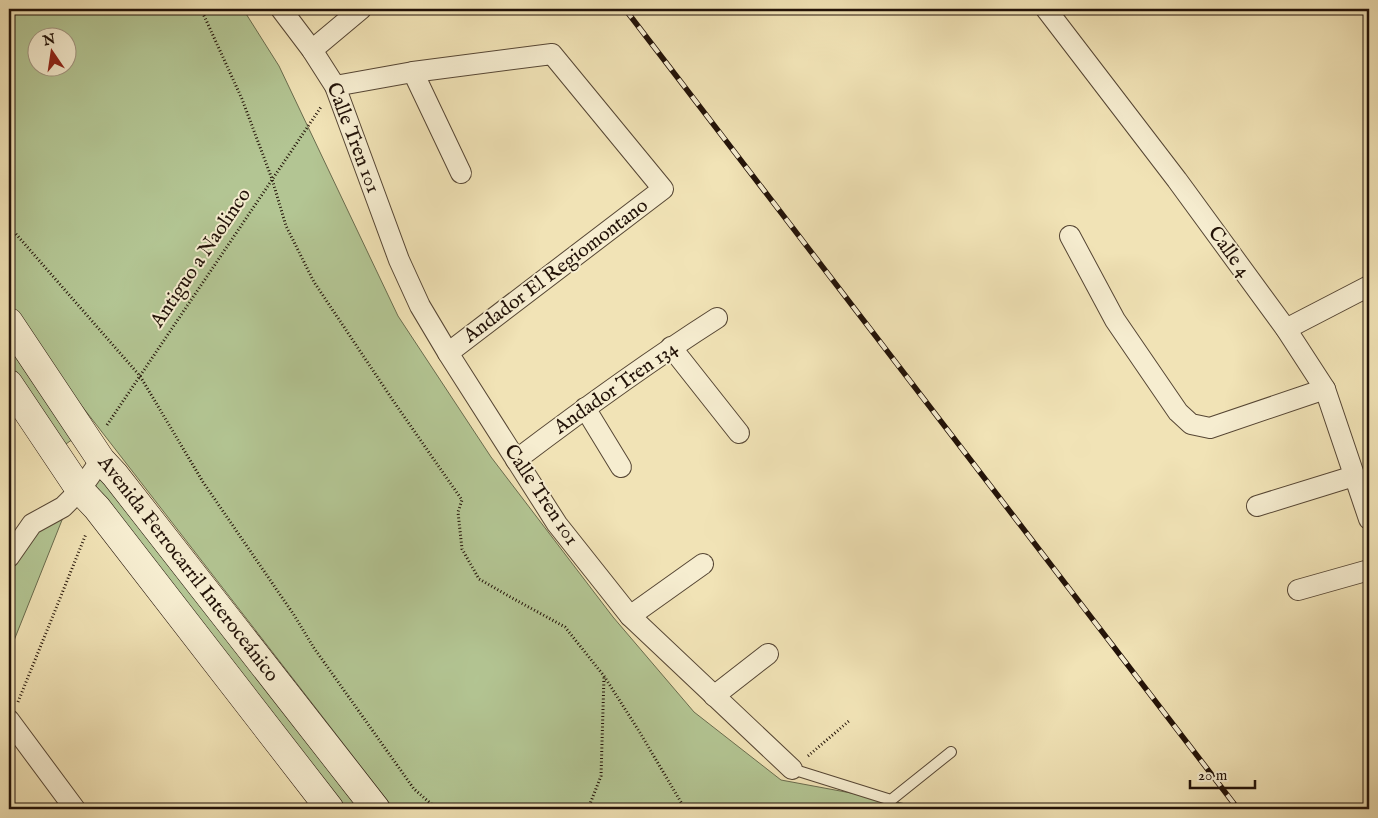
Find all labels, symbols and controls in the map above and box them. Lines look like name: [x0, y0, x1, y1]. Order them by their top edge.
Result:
north arrow: [28, 28, 78, 78]
text: N: [40, 30, 57, 51]
street label: Calle Tren 101: [320, 79, 386, 197]
street label: Antiguo a Naolinco: [145, 183, 257, 333]
street label: Andador El Regiomontano: [458, 193, 654, 349]
street label: Calle 4: [1202, 222, 1256, 283]
street label: Andador Tren 134: [548, 336, 683, 441]
street label: Calle Tren 101: [498, 440, 584, 550]
street label: Avenida Ferrocarril Interoceánico: [91, 450, 284, 687]
scale bar: [1190, 758, 1256, 790]
text: 20 m: [1198, 766, 1228, 785]

